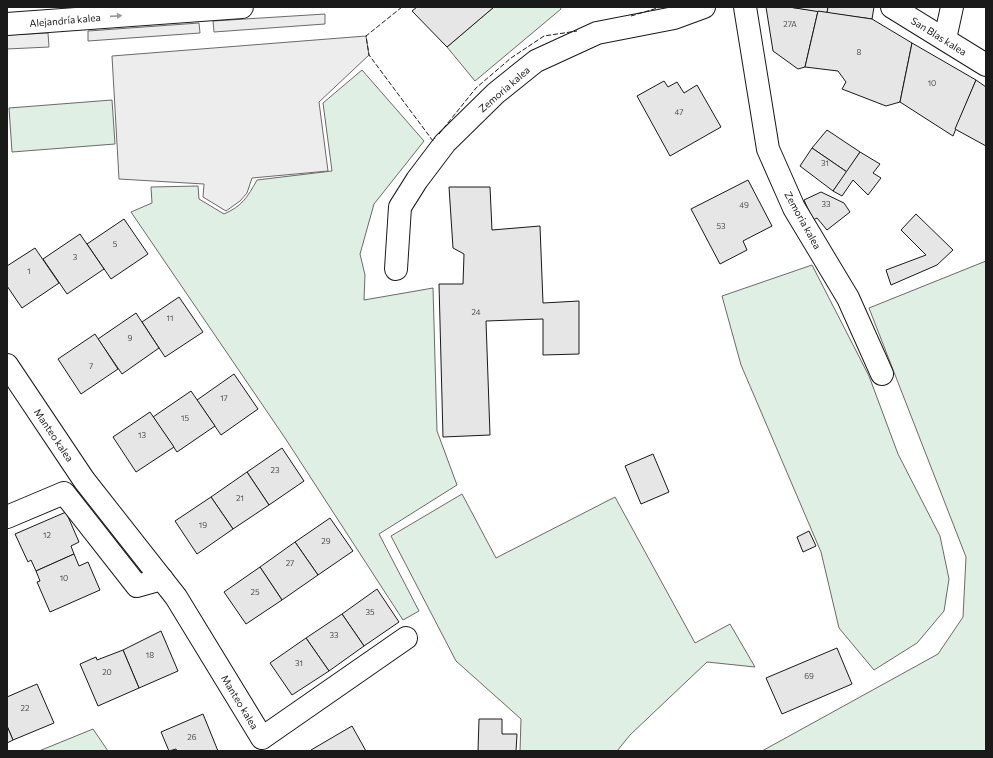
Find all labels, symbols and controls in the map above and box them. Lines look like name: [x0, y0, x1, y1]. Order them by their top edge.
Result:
street label: Alejandría kalea: [29, 11, 101, 29]
one-way arrow: [110, 12, 122, 19]
street label: San Blas kalea: [909, 14, 969, 58]
house number: 27A: [783, 19, 797, 29]
house number: 8: [857, 47, 862, 57]
street label: Zemoria kalea: [476, 63, 532, 115]
house number: 10: [928, 78, 936, 88]
house number: 47: [675, 107, 683, 117]
house number: 31: [821, 158, 829, 168]
street label: Zemoria kalea: [782, 189, 824, 251]
house number: 33: [821, 199, 831, 209]
house number: 49: [739, 200, 749, 210]
house number: 53: [716, 221, 726, 231]
house number: 5: [113, 239, 118, 249]
house number: 3: [73, 252, 78, 262]
house number: 1: [27, 266, 31, 276]
house number: 24: [471, 307, 481, 317]
house number: 11: [167, 313, 173, 323]
house number: 9: [128, 333, 133, 343]
house number: 7: [89, 361, 93, 371]
house number: 17: [220, 393, 228, 403]
street label: Manteo kalea: [32, 406, 76, 464]
house number: 15: [181, 413, 189, 423]
house number: 13: [138, 430, 146, 440]
house number: 23: [271, 465, 280, 475]
house number: 21: [236, 493, 244, 503]
house number: 19: [199, 520, 207, 530]
house number: 12: [43, 530, 51, 540]
house number: 29: [321, 536, 331, 546]
house number: 27: [286, 558, 294, 568]
house number: 10: [60, 573, 68, 583]
house number: 25: [250, 587, 260, 597]
house number: 35: [365, 607, 375, 617]
house number: 33: [329, 630, 339, 640]
house number: 18: [146, 650, 154, 660]
house number: 31: [295, 658, 303, 668]
house number: 20: [102, 667, 112, 677]
house number: 69: [804, 671, 814, 681]
street label: Manteo kalea: [219, 673, 261, 731]
house number: 22: [21, 703, 30, 713]
house number: 26: [187, 732, 197, 742]

